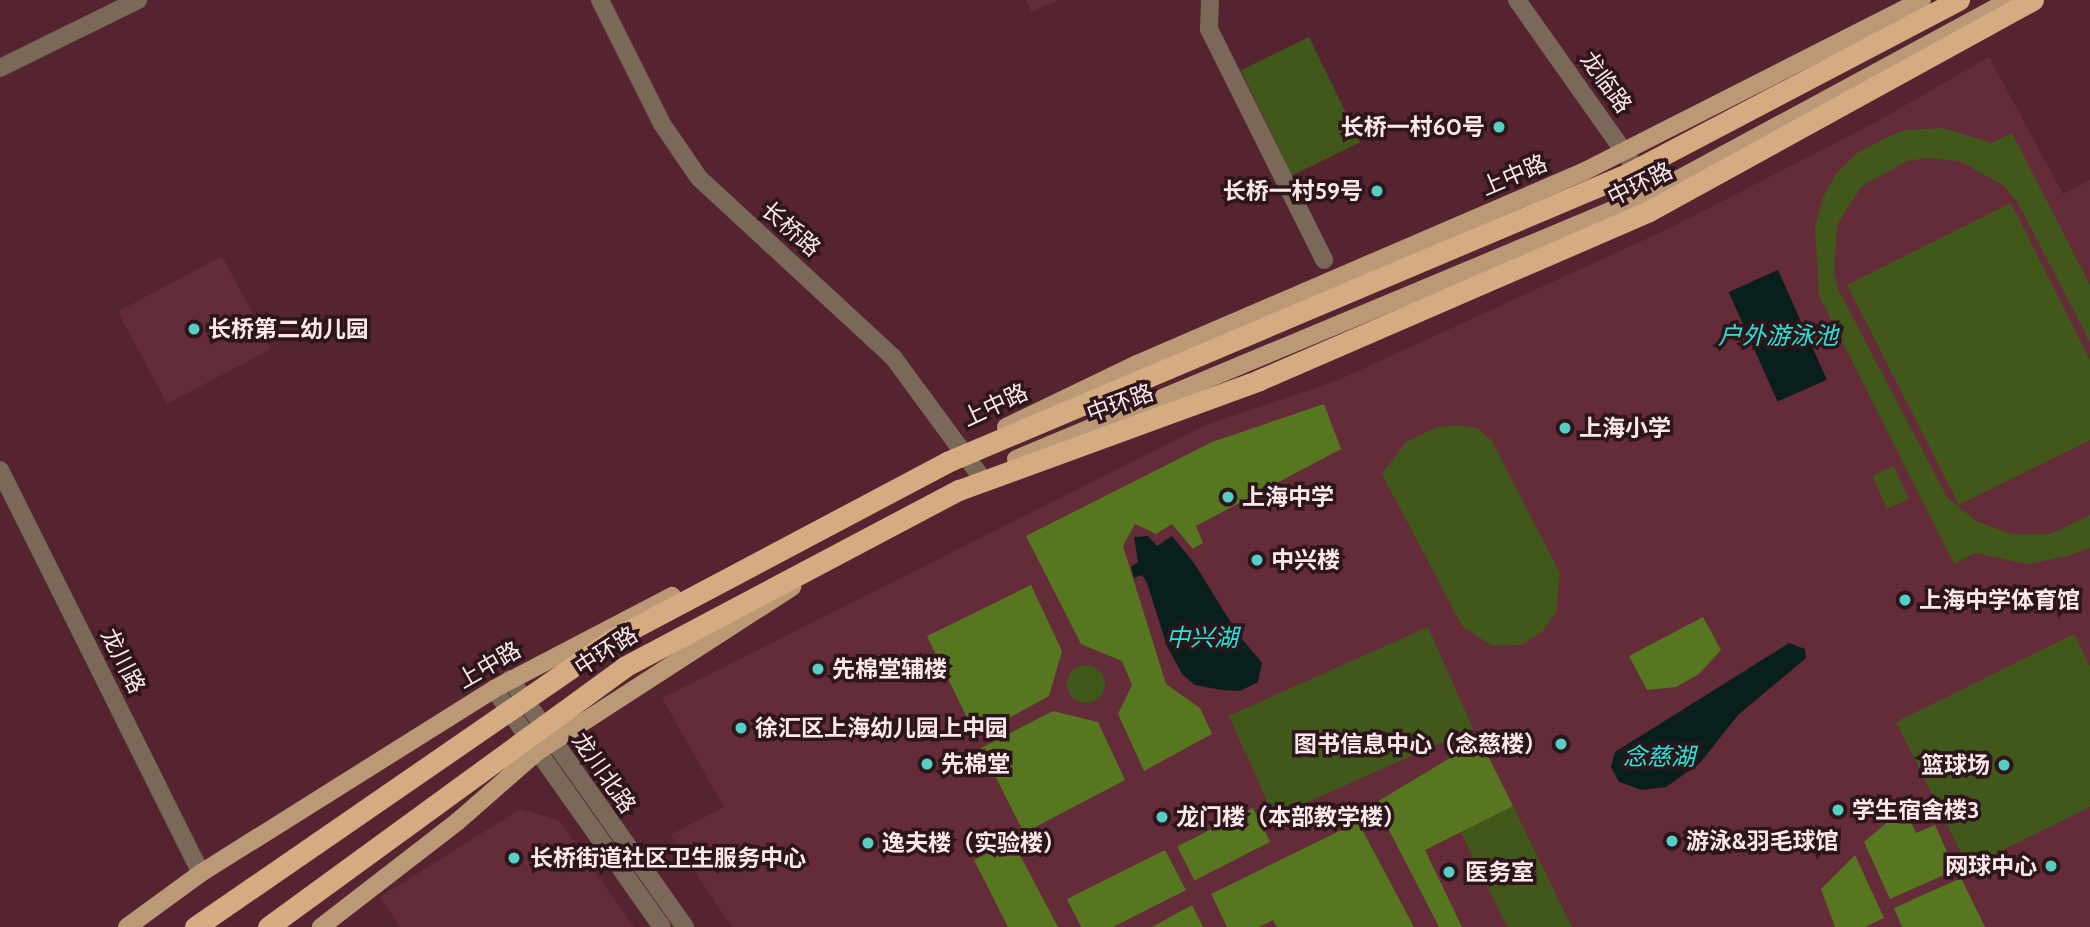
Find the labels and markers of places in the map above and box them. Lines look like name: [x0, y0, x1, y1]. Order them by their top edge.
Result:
place label: 长桥一村60号: [1341, 113, 1485, 141]
marker: 长桥一村60号: [1491, 119, 1507, 135]
place label: 长桥一村59号: [1223, 177, 1363, 205]
marker: 长桥一村59号: [1369, 183, 1385, 199]
place label: 长桥第二幼儿园: [208, 315, 369, 343]
marker: 长桥第二幼儿园: [186, 321, 202, 337]
place label: 上海小学: [1579, 414, 1671, 442]
marker: 上海小学: [1557, 420, 1573, 436]
place label: 上海中学: [1242, 483, 1334, 511]
marker: 上海中学: [1220, 489, 1236, 505]
place label: 中兴楼: [1271, 546, 1340, 574]
marker: 中兴楼: [1249, 552, 1265, 568]
place label: 上海中学体育馆: [1919, 586, 2080, 614]
marker: 上海中学体育馆: [1897, 592, 1913, 608]
place label: 先棉堂辅楼: [832, 655, 947, 683]
marker: 先棉堂辅楼: [810, 661, 826, 677]
place label: 徐汇区上海幼儿园上中园: [755, 714, 1008, 742]
marker: 徐汇区上海幼儿园上中园: [733, 720, 749, 736]
place label: 图书信息中心（念慈楼）: [1294, 730, 1547, 758]
marker: 图书信息中心（念慈楼）: [1553, 736, 1569, 752]
place label: 先棉堂: [941, 750, 1010, 778]
place label: 篮球场: [1921, 751, 1990, 779]
marker: 先棉堂: [919, 756, 935, 772]
marker: 篮球场: [1996, 757, 2012, 773]
place label: 学生宿舍楼3: [1852, 796, 1979, 824]
marker: 学生宿舍楼3: [1830, 802, 1846, 818]
place label: 龙门楼（本部教学楼）: [1176, 803, 1406, 831]
marker: 龙门楼（本部教学楼）: [1154, 809, 1170, 825]
place label: 游泳&羽毛球馆: [1686, 827, 1838, 855]
place label: 逸夫楼（实验楼）: [882, 829, 1066, 857]
marker: 游泳&羽毛球馆: [1664, 833, 1680, 849]
marker: 逸夫楼（实验楼）: [860, 835, 876, 851]
place label: 长桥街道社区卫生服务中心: [530, 844, 806, 872]
marker: 长桥街道社区卫生服务中心: [504, 848, 524, 868]
place label: 网球中心: [1945, 852, 2037, 880]
place label: 医务室: [1465, 858, 1534, 886]
marker: 网球中心: [2043, 858, 2059, 874]
marker: 医务室: [1439, 862, 1459, 882]

